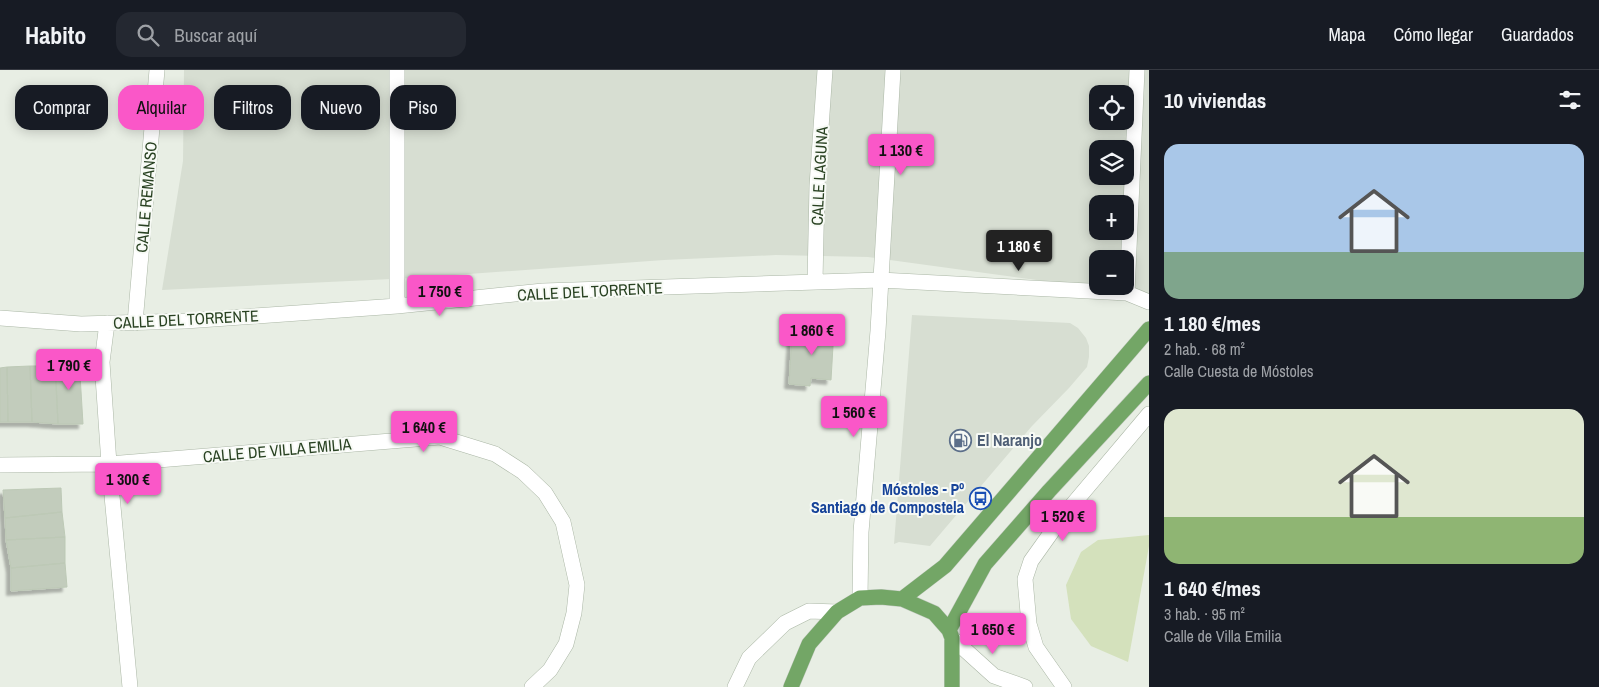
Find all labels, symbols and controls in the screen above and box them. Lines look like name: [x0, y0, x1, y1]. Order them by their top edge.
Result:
search box: [116, 12, 466, 57]
text: Habito: [25, 19, 86, 51]
icon: search: [134, 21, 162, 49]
text: Buscar aquí: [174, 22, 257, 48]
text: Mapa: [1328, 22, 1365, 47]
text: Cómo llegar: [1393, 22, 1473, 47]
text: Guardados: [1501, 22, 1574, 47]
chip: Comprar: [15, 85, 108, 130]
chip: Alquilar: [118, 85, 204, 130]
chip: Filtros: [214, 85, 291, 130]
chip: Nuevo: [301, 85, 380, 130]
chip: Piso: [390, 85, 456, 130]
map controls: [1089, 85, 1134, 295]
button: locate: [1089, 85, 1134, 130]
text: 10 viviendas: [1164, 86, 1266, 115]
icon: filters: [1556, 86, 1584, 114]
street label: CALLE LAGUNA: [805, 126, 833, 226]
pin: 1 130 €: [855, 134, 947, 176]
text: 1 130 €: [879, 139, 923, 161]
street label: CALLE REMANSO: [130, 140, 162, 254]
button: layers: [1089, 140, 1134, 185]
icon: home: [1329, 176, 1419, 266]
button: +: [1089, 195, 1134, 240]
pin: 1 180 €: [973, 230, 1065, 272]
text: 1 180 €: [997, 235, 1041, 257]
button: −: [1089, 250, 1134, 295]
pin: 1 750 €: [394, 274, 486, 317]
street label: CALLE DEL TORRENTE: [517, 276, 663, 306]
text: 1 750 €: [418, 280, 462, 302]
street label: CALLE DEL TORRENTE: [113, 304, 259, 334]
text: 1 180 €/mes: [1164, 309, 1261, 338]
pin: 1 860 €: [766, 314, 858, 356]
text: 1 860 €: [790, 319, 834, 341]
text: 2 hab. · 68 m²: [1164, 338, 1245, 360]
pin: 1 790 €: [23, 348, 115, 391]
text: 1 790 €: [47, 354, 91, 376]
text: Calle Cuesta de Móstoles: [1164, 360, 1314, 382]
pin: 1 560 €: [808, 396, 900, 438]
text: 1 560 €: [832, 401, 876, 423]
pin: 1 640 €: [378, 410, 470, 453]
text: 1 640 €: [402, 416, 446, 438]
fuel station icon: El Naranjo: [949, 428, 973, 452]
place label: El Naranjo: [977, 429, 1042, 451]
street label: CALLE DE VILLA EMILIA: [202, 433, 352, 467]
icon: home: [1329, 441, 1419, 531]
pin: 1 300 €: [82, 462, 174, 505]
text: 1 300 €: [106, 468, 150, 490]
place label: Móstoles - Pº Santiago de Compostela: [811, 478, 965, 518]
bus stop icon: Móstoles - Pº Santiago de Compostela: [968, 486, 992, 510]
pin: 1 520 €: [1017, 500, 1109, 542]
text: 1 520 €: [1041, 505, 1085, 527]
text: 1 640 €/mes: [1164, 574, 1261, 603]
text: 3 hab. · 95 m²: [1164, 603, 1245, 625]
pin: 1 650 €: [947, 612, 1039, 655]
text: 1 650 €: [971, 618, 1015, 640]
text: Calle de Villa Emilia: [1164, 625, 1282, 647]

